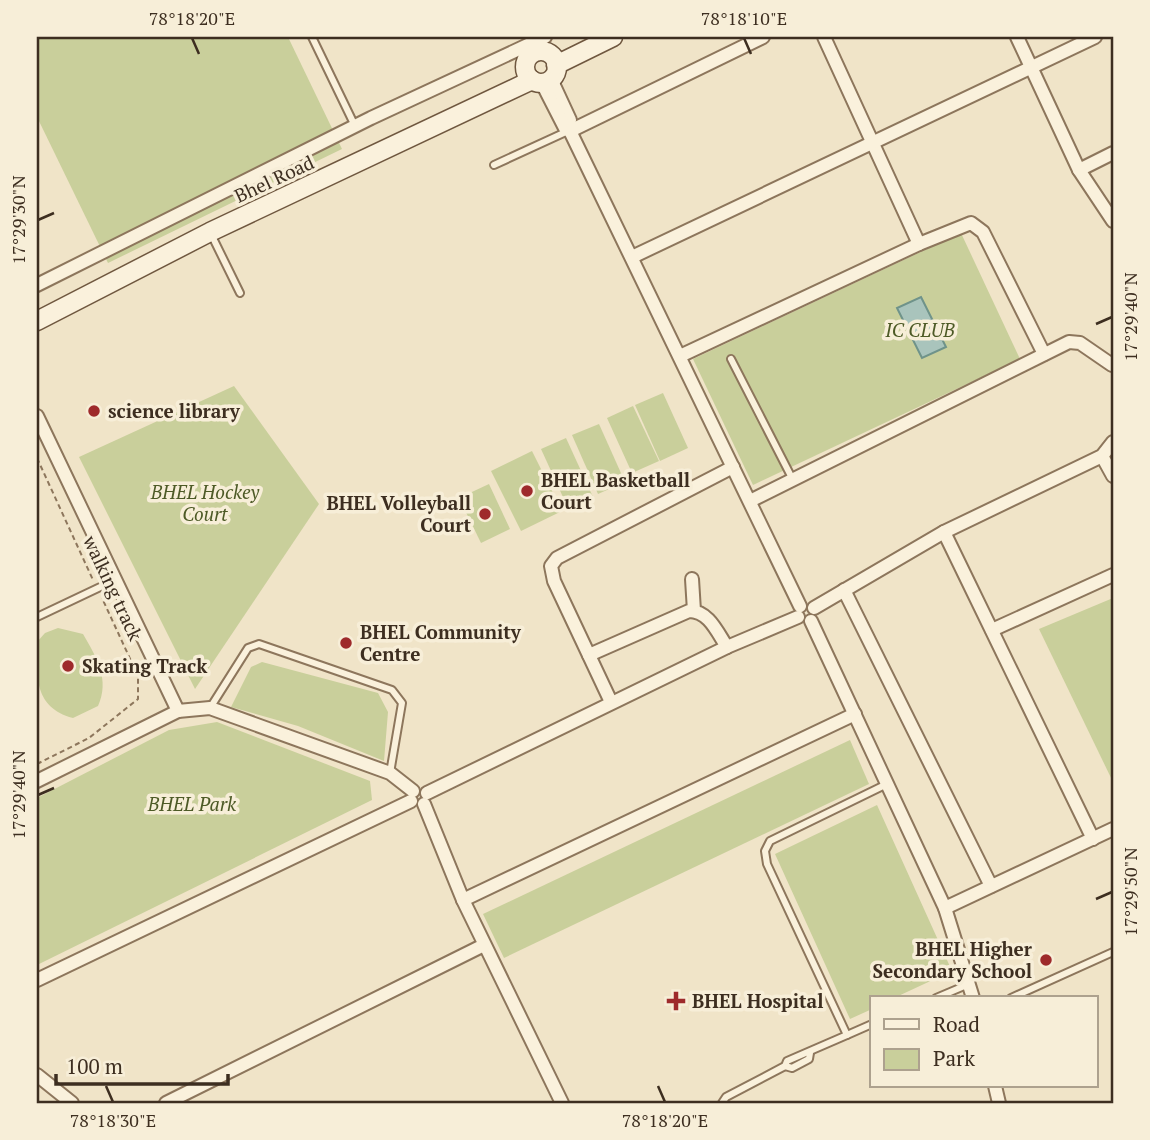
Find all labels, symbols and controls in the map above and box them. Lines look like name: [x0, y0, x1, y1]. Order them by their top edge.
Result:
text: 78°18'20"E: [149, 6, 235, 30]
text: 78°18'10"E: [701, 6, 787, 30]
street label: Bhel Road: [230, 149, 318, 208]
text: 17°29'30"N: [6, 175, 30, 265]
text: 17°29'40"N: [1118, 272, 1142, 362]
park label: IC CLUB: [884, 317, 955, 342]
place label: science library: [108, 398, 241, 423]
marker: science library: [86, 403, 102, 419]
place label: BHEL Basketball Court: [541, 467, 690, 514]
park label: BHEL Hockey Court: [150, 479, 261, 526]
marker: BHEL Basketball Court: [519, 483, 535, 499]
place label: BHEL Volleyball Court: [326, 490, 471, 537]
marker: BHEL Volleyball Court: [477, 506, 493, 522]
street label: walking track: [78, 530, 149, 645]
place label: BHEL Community Centre: [360, 619, 522, 666]
marker: BHEL Community Centre: [338, 635, 354, 651]
place label: Skating Track: [82, 653, 208, 678]
marker: Skating Track: [60, 658, 76, 674]
text: 17°29'40"N: [6, 750, 30, 840]
park label: BHEL Park: [147, 791, 237, 816]
text: 17°29'50"N: [1118, 847, 1142, 937]
place label: BHEL Higher Secondary School: [872, 936, 1033, 983]
marker: BHEL Higher Secondary School: [1038, 952, 1054, 968]
place label: BHEL Hospital: [692, 988, 823, 1013]
marker: BHEL Hospital: [666, 991, 686, 1011]
legend: [870, 996, 1098, 1088]
text: Road: [933, 1010, 980, 1038]
scale bar: [56, 1042, 228, 1086]
text: Park: [933, 1044, 975, 1072]
text: 100 m: [66, 1052, 123, 1080]
text: 78°18'30"E: [70, 1108, 156, 1132]
text: 78°18'20"E: [622, 1108, 708, 1132]

